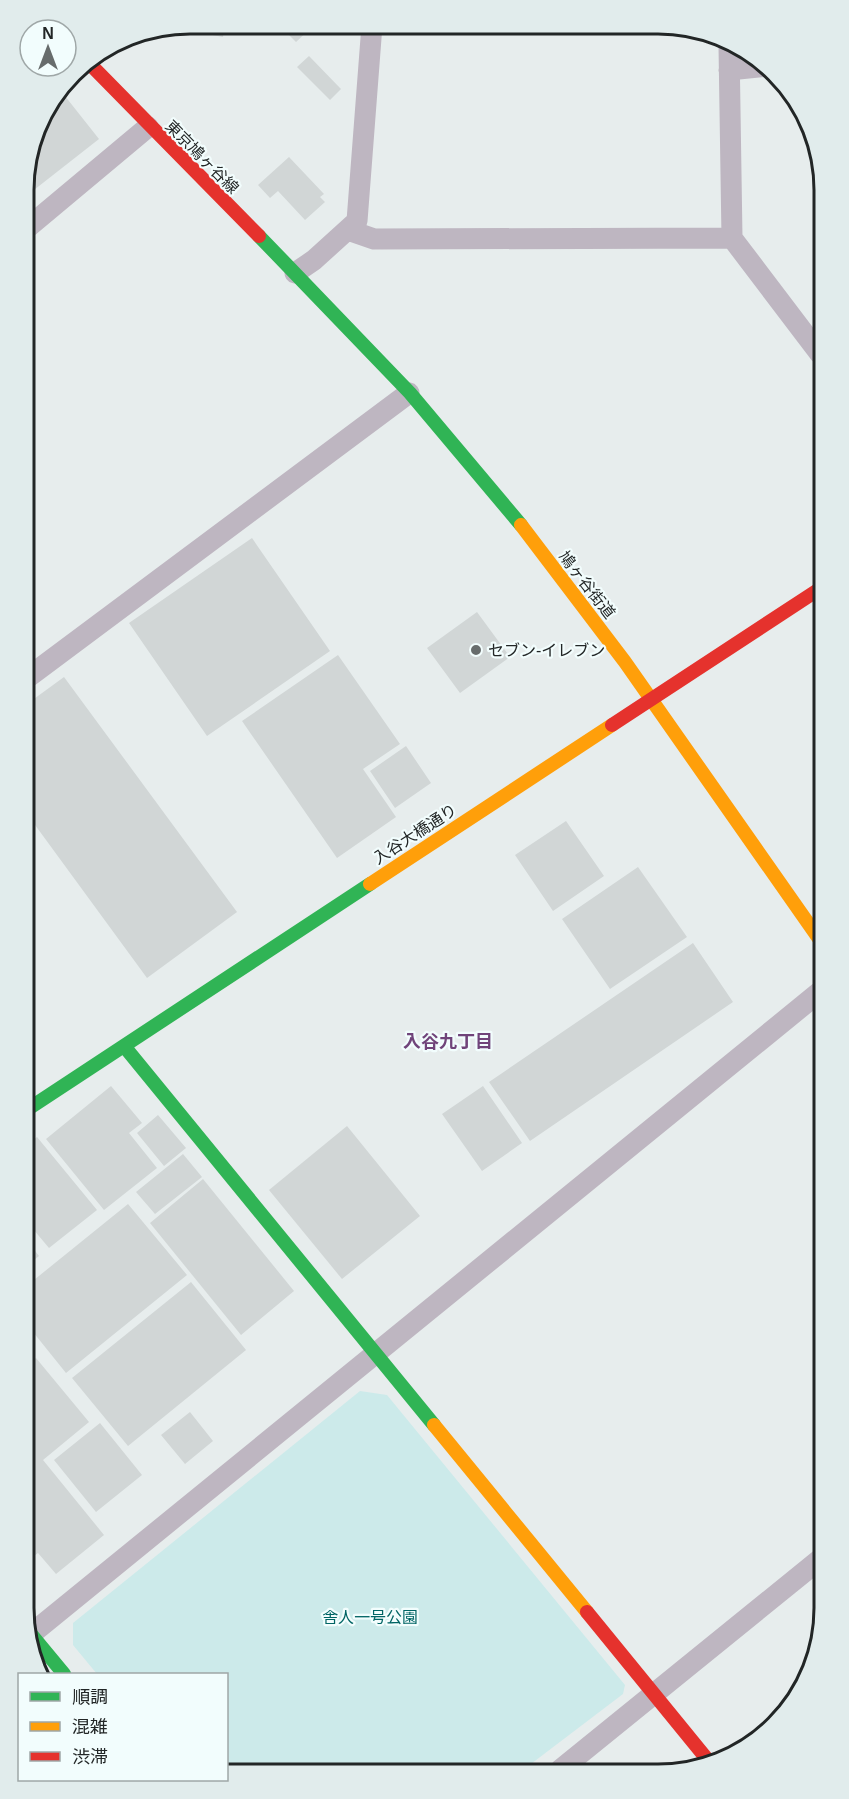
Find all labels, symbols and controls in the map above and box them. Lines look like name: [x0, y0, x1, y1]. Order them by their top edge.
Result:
north arrow: [18, 18, 78, 78]
text: N: [42, 25, 54, 42]
street label: 東京鳩ヶ谷線: [162, 117, 242, 197]
street label: 鳩ヶ谷街道: [556, 548, 618, 622]
place label: セブン-イレブン: [488, 642, 605, 659]
marker: セブン-イレブン: [469, 643, 483, 657]
street label: 入谷大橋通り: [370, 801, 460, 867]
district label: 入谷九丁目: [403, 1032, 493, 1052]
park label: 舎人一号公園: [322, 1609, 418, 1626]
legend: [18, 1673, 228, 1781]
text: 順調: [72, 1687, 108, 1707]
text: 混雑: [72, 1717, 108, 1737]
text: 渋滞: [72, 1747, 108, 1767]

